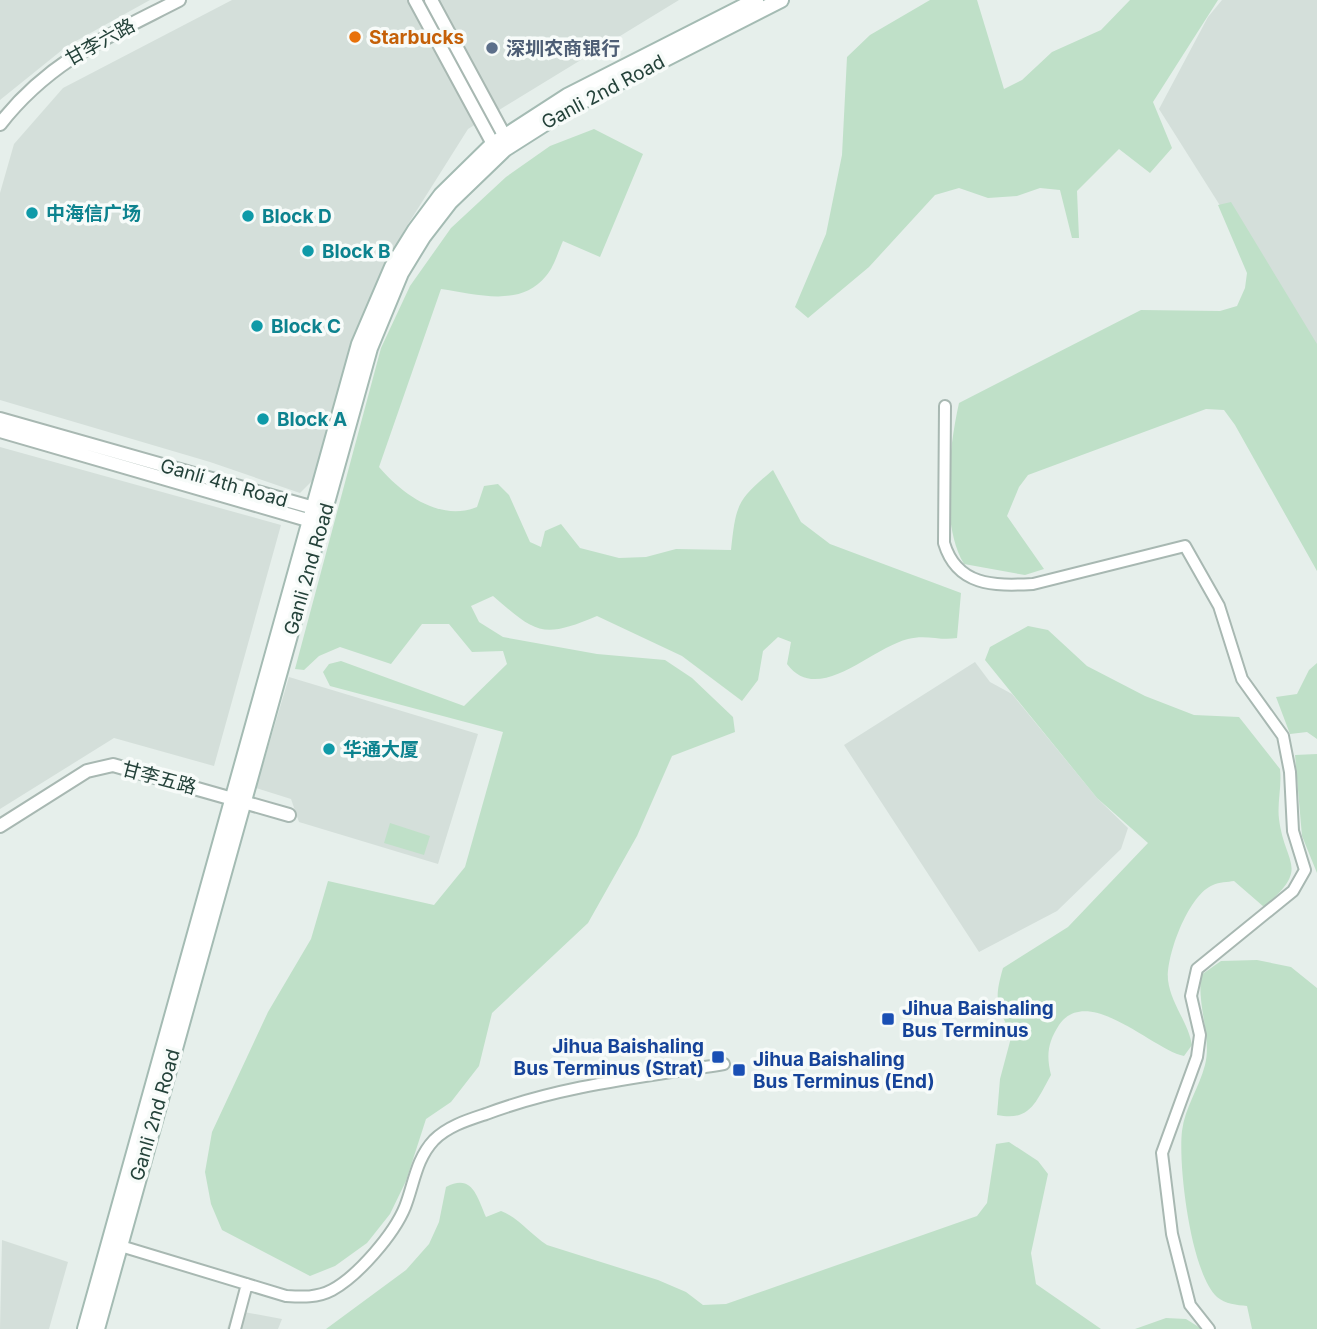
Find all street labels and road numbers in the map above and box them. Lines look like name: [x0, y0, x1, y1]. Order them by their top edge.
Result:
street label: 甘李六路: [61, 14, 139, 70]
street label: Ganli 2nd Road: [537, 50, 669, 134]
street label: Ganli 4th Road: [158, 454, 290, 512]
street label: Ganli 2nd Road: [279, 500, 339, 638]
street label: 甘李五路: [119, 757, 199, 799]
street label: Ganli 2nd Road: [125, 1046, 185, 1184]

